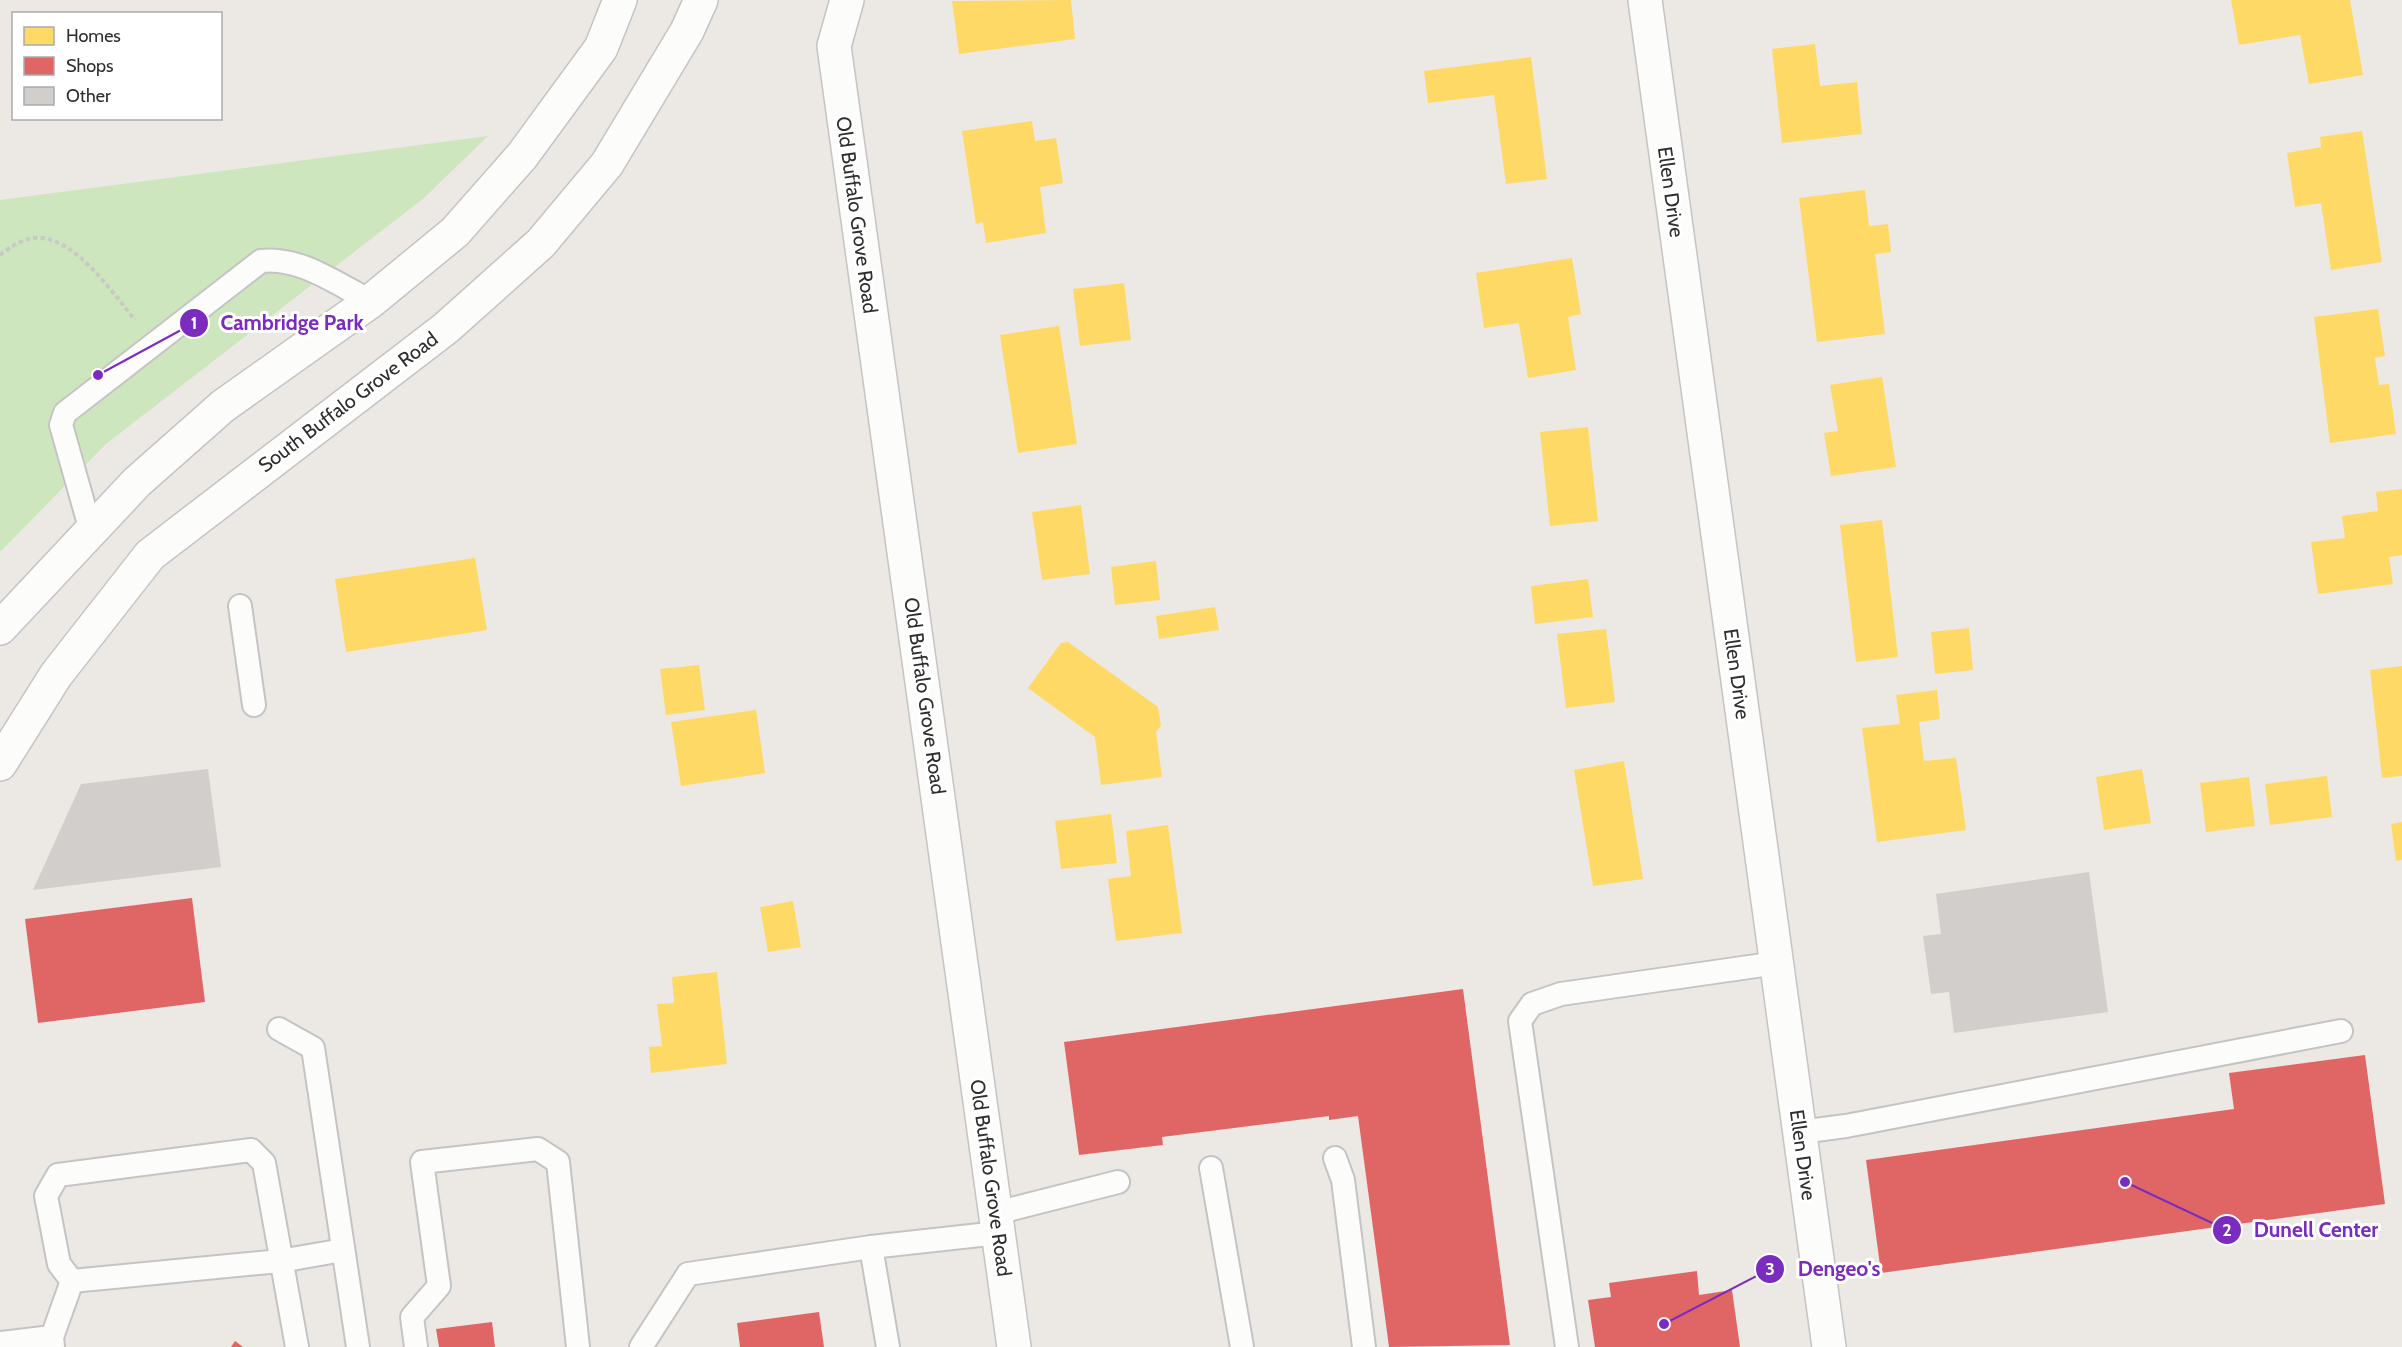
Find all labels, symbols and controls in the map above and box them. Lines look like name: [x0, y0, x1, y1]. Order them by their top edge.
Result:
legend: [12, 12, 222, 120]
text: Homes: [66, 25, 121, 47]
text: Shops: [66, 55, 114, 77]
text: Other: [66, 85, 111, 107]
street label: Old Buffalo Grove Road: [831, 115, 883, 315]
street label: Ellen Drive: [1653, 145, 1689, 239]
callout: Cambridge Park: [179, 303, 376, 342]
text: Cambridge Park: [220, 310, 364, 335]
text: 1: [191, 312, 197, 334]
street label: South Buffalo Grove Road: [254, 327, 442, 477]
street label: Old Buffalo Grove Road: [899, 596, 951, 796]
street label: Ellen Drive: [1719, 627, 1755, 721]
street label: Old Buffalo Grove Road: [965, 1078, 1017, 1278]
street label: Ellen Drive: [1785, 1108, 1821, 1202]
callout: Dunell Center: [2212, 1210, 2390, 1249]
text: Dunell Center: [2254, 1217, 2378, 1242]
text: 2: [2222, 1219, 2232, 1241]
callout: Dengeo's: [1755, 1249, 1892, 1288]
text: Dengeo's: [1798, 1256, 1880, 1281]
text: 3: [1765, 1258, 1775, 1280]

